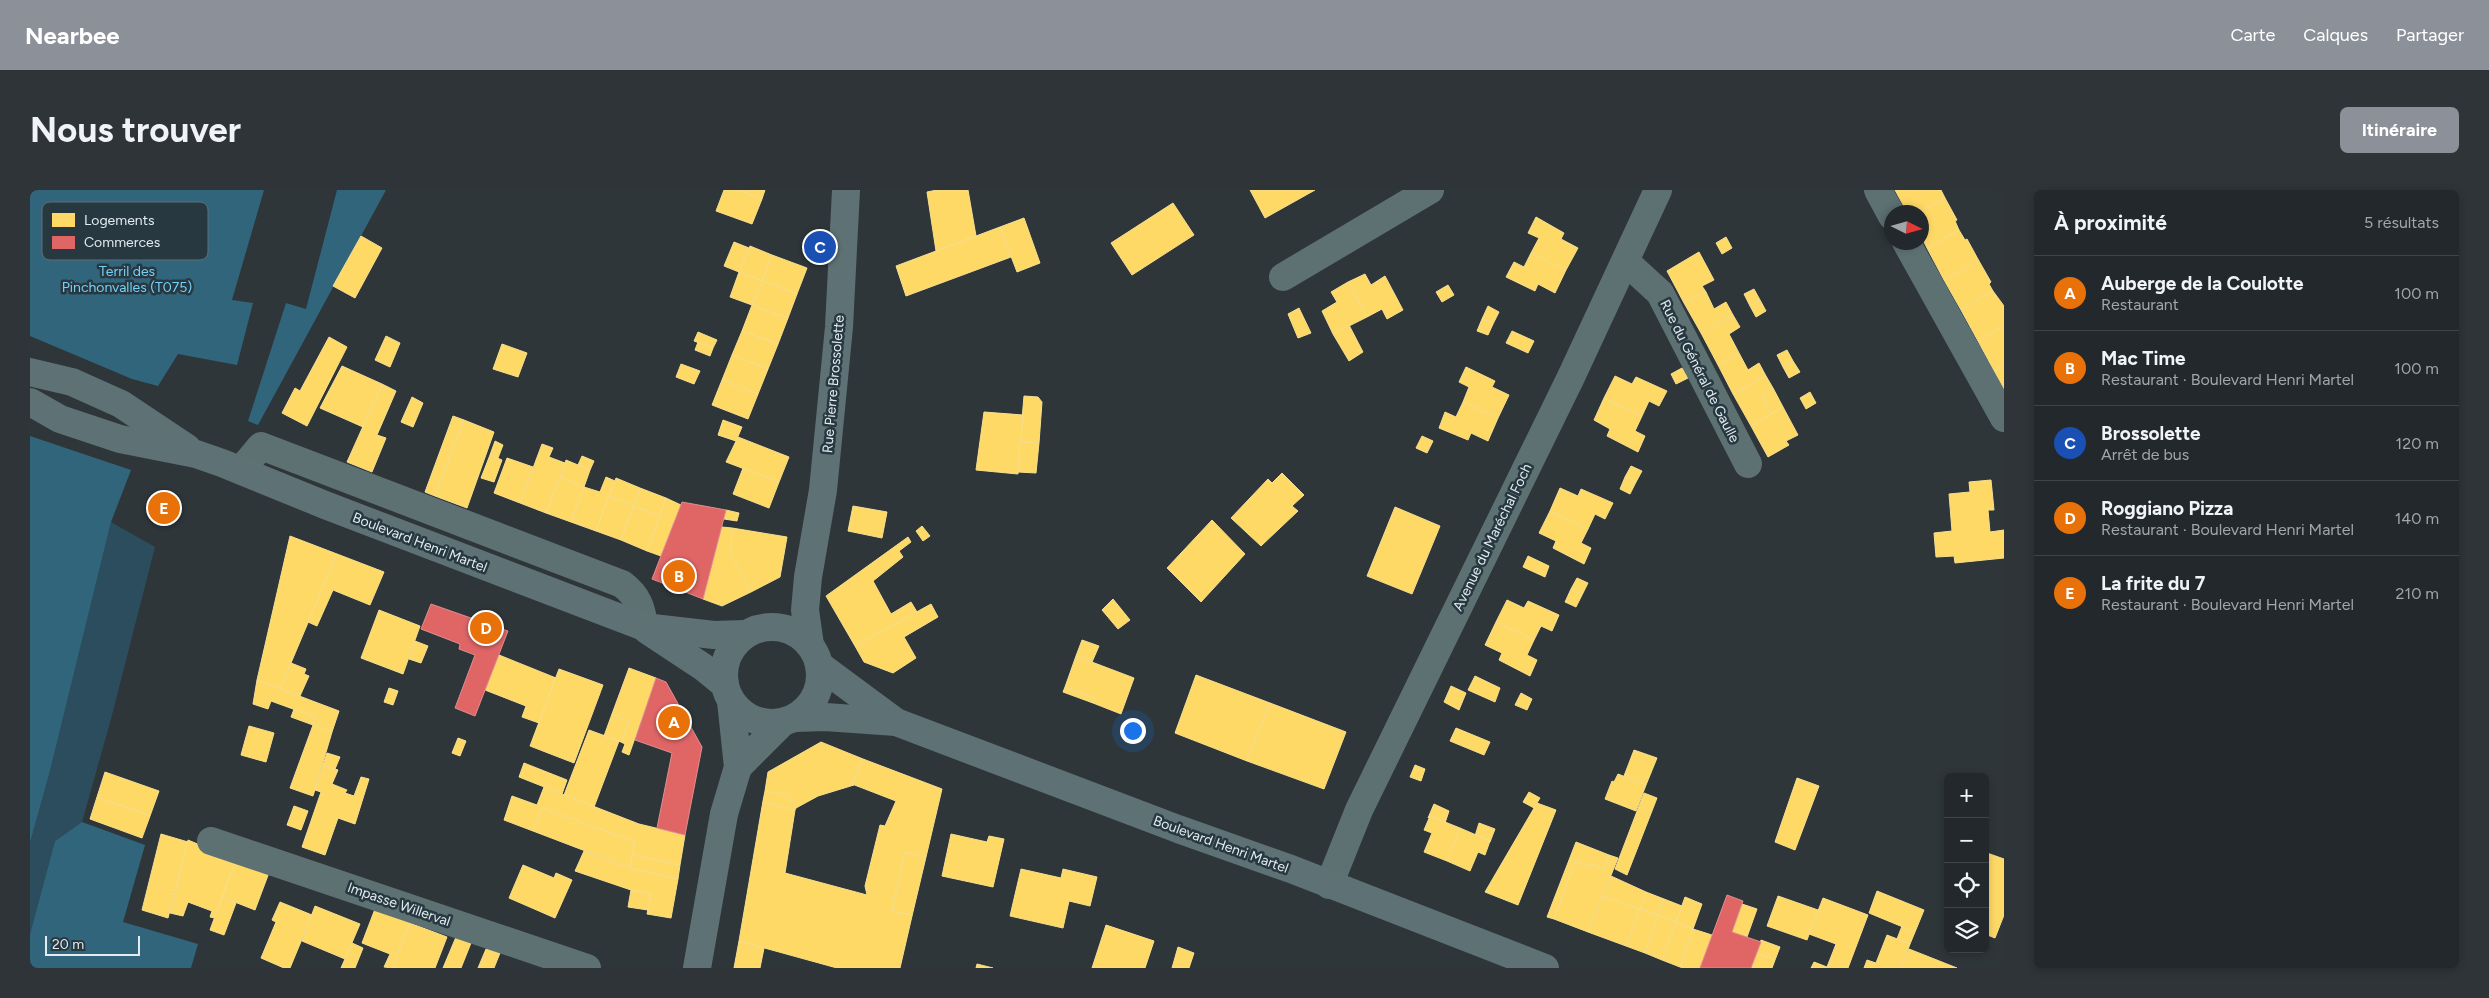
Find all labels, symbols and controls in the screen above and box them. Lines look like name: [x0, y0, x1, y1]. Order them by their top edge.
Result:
text: Nearbee: [25, 21, 120, 50]
text: Carte: [2230, 24, 2275, 46]
text: Calques: [2303, 24, 2368, 46]
text: Partager: [2396, 24, 2464, 46]
button: Itinéraire: [2340, 107, 2459, 153]
text: Nous trouver: [30, 109, 241, 151]
legend: [42, 202, 208, 260]
north arrow: [1884, 205, 1929, 250]
text: À proximité: [2054, 210, 2167, 235]
text: Logements: [84, 212, 154, 229]
text: 5 résultats: [2364, 213, 2439, 232]
pin: C: [804, 228, 836, 266]
text: Commerces: [84, 234, 160, 251]
park label: Terril des Pinchonvalles (T075): [62, 263, 192, 296]
text: Auberge de la Coulotte: [2101, 272, 2304, 295]
text: A: [2064, 284, 2076, 303]
text: 100 m: [2394, 284, 2439, 303]
text: Restaurant: [2101, 295, 2179, 314]
street label: Rue du Général de Gaulle: [1656, 297, 1743, 446]
street label: Rue Pierre Brossolette: [819, 314, 848, 454]
text: Mac Time: [2101, 347, 2185, 370]
text: B: [2065, 359, 2075, 378]
text: 100 m: [2394, 359, 2439, 378]
text: Restaurant · Boulevard Henri Martel: [2101, 370, 2354, 389]
text: Brossolette: [2101, 422, 2200, 445]
text: C: [2064, 434, 2076, 453]
text: 120 m: [2396, 434, 2439, 453]
text: Arrêt de bus: [2101, 445, 2189, 464]
street label: Avenue du Maréchal Foch: [1449, 461, 1536, 614]
pin: E: [148, 489, 180, 527]
text: Roggiano Pizza: [2101, 497, 2233, 520]
street label: Boulevard Henri Martel: [350, 509, 490, 576]
text: D: [2064, 509, 2076, 528]
text: 140 m: [2395, 509, 2439, 528]
text: Restaurant · Boulevard Henri Martel: [2101, 520, 2354, 539]
pin: B: [663, 557, 695, 595]
text: La frite du 7: [2101, 572, 2205, 595]
text: E: [2065, 584, 2075, 603]
text: 210 m: [2396, 584, 2439, 603]
text: Restaurant · Boulevard Henri Martel: [2101, 595, 2354, 614]
pin: D: [470, 609, 502, 647]
pin: A: [658, 703, 690, 741]
your location: [1120, 718, 1146, 744]
map controls: [1944, 773, 1989, 953]
button: +: [1944, 773, 1989, 818]
street label: Boulevard Henri Martel: [1151, 812, 1291, 877]
button: −: [1944, 818, 1989, 863]
button: locate: [1944, 863, 1989, 908]
street label: Impasse Willerval: [345, 879, 453, 930]
button: layers: [1944, 908, 1989, 953]
scale bar: [45, 933, 140, 956]
text: 20 m: [52, 936, 84, 953]

